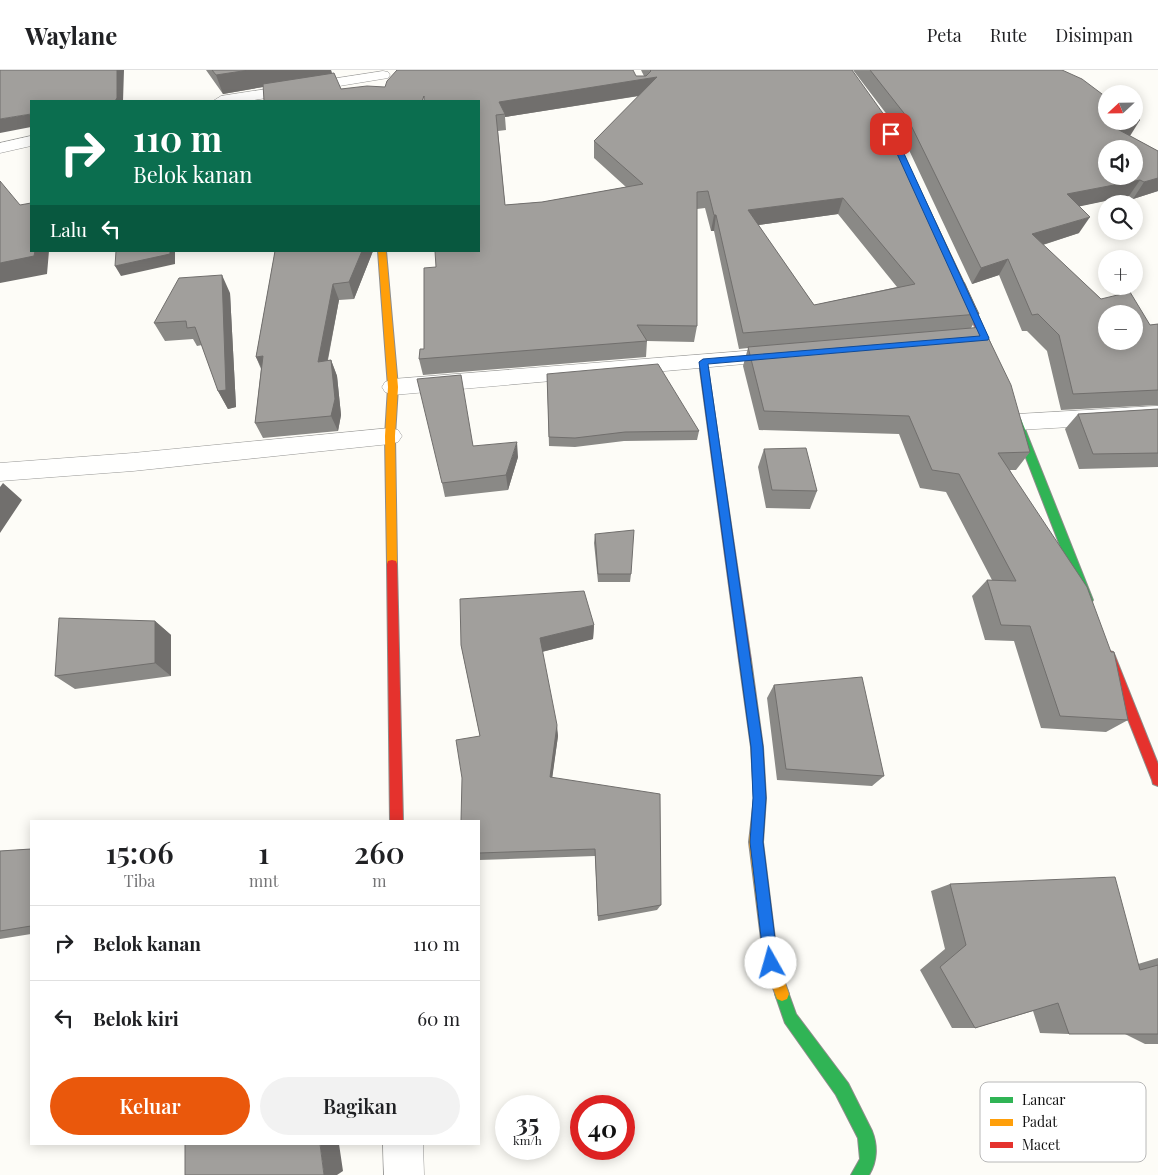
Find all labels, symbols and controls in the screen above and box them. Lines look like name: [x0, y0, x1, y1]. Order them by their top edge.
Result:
text: Waylane: [25, 19, 117, 51]
text: Peta: [927, 23, 962, 47]
text: Rute: [990, 23, 1027, 47]
text: Disimpan: [1055, 23, 1133, 47]
north arrow: [1098, 85, 1142, 130]
map controls: [1098, 85, 1143, 350]
pin: [870, 113, 912, 155]
text: 110 m: [133, 114, 222, 161]
icon: right: [50, 120, 115, 185]
icon: arrive: [877, 120, 905, 148]
button: sound: [1098, 140, 1143, 185]
text: Belok kanan: [133, 159, 252, 189]
button: search: [1098, 195, 1143, 240]
icon: left: [97, 215, 125, 243]
text: Lalu: [50, 216, 87, 242]
button: +: [1098, 250, 1143, 295]
button: −: [1098, 305, 1143, 350]
text: 15:06: [105, 832, 174, 872]
text: 1: [258, 832, 269, 872]
text: 260: [354, 832, 405, 872]
text: Tiba: [124, 870, 155, 891]
text: mnt: [249, 870, 279, 891]
text: m: [372, 870, 386, 891]
icon: right: [50, 929, 78, 957]
text: Belok kanan: [93, 930, 201, 956]
text: 110 m: [413, 930, 460, 956]
position arrow: [744, 936, 796, 988]
icon: left: [50, 1004, 78, 1032]
text: Belok kiri: [93, 1005, 179, 1031]
text: 60 m: [417, 1005, 460, 1031]
button: Keluar: [50, 1077, 250, 1135]
button: Bagikan: [260, 1077, 460, 1135]
legend: [980, 1082, 1146, 1162]
text: Lancar: [1022, 1090, 1066, 1109]
speed limit sign: 40: [570, 1095, 635, 1160]
text: 35: [516, 1105, 539, 1138]
text: Padat: [1022, 1112, 1058, 1131]
text: km/h: [513, 1132, 542, 1148]
text: Macet: [1022, 1135, 1061, 1154]

